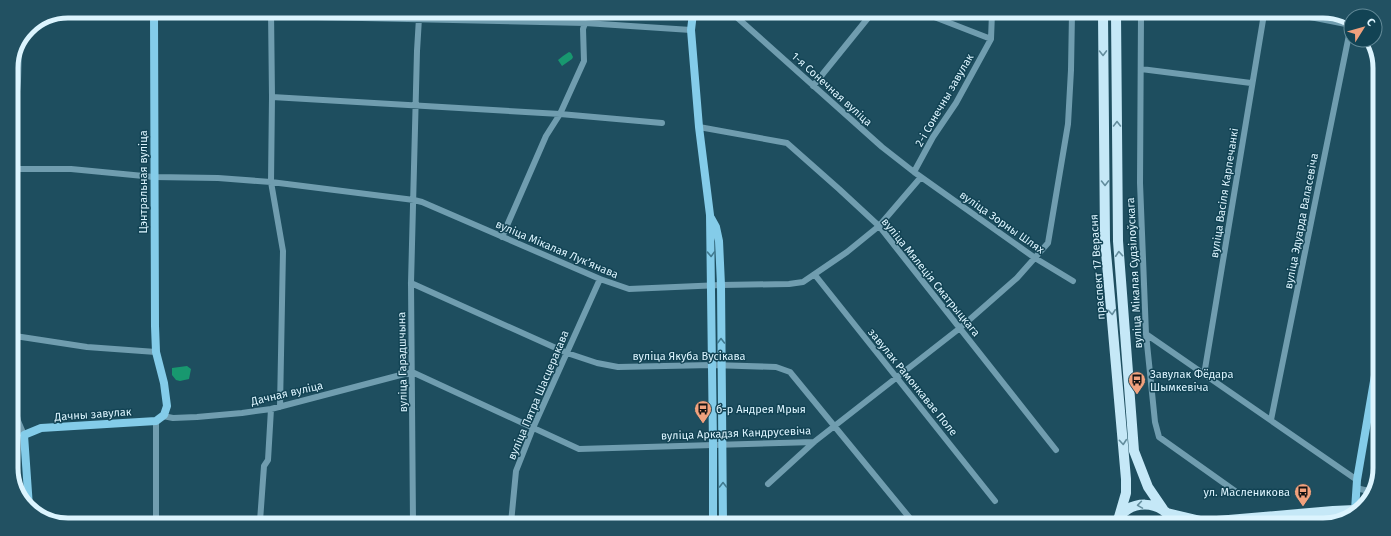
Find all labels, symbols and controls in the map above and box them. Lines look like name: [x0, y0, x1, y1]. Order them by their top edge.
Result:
north arrow: [1343, 8, 1383, 48]
text: С: [1363, 16, 1378, 29]
street label: 1-я Сонечная вуліца: [789, 50, 875, 129]
one-way arrow: [1099, 50, 1107, 56]
street label: 2-і Сонечны завулак: [913, 51, 976, 149]
one-way arrow: [1113, 121, 1121, 127]
street label: вуліца Васіля Карпечанкі: [1208, 127, 1241, 259]
street label: Цэнтральная вуліца: [137, 130, 150, 234]
street label: вуліца Эдуарда Валасевіча: [1282, 152, 1321, 290]
one-way arrow: [1101, 180, 1109, 186]
street label: вуліца Зорны Шлях: [957, 188, 1047, 257]
street label: вуліца Мікалая Судзілоўскага: [1124, 197, 1145, 349]
street label: праспект 17 Верасня: [1087, 214, 1108, 320]
street label: вуліца Мялеція Сматрыцкага: [879, 215, 982, 339]
street label: вуліца Мікалая Лукʼянава: [493, 218, 620, 281]
one-way arrow: [707, 251, 715, 257]
one-way arrow: [1114, 251, 1123, 257]
one-way arrow: [1107, 309, 1116, 315]
street label: вуліца Гарадшчына: [395, 312, 410, 412]
street label: завулак Рамонкавае Поле: [865, 326, 960, 439]
street label: вуліца Пятра Шасцеракава: [505, 328, 572, 462]
one-way arrow: [717, 338, 725, 344]
street label: вуліца Якуба Вусікава: [632, 350, 746, 363]
place label: Завулак Фёдара Шымкевіча: [1150, 368, 1233, 394]
bus stop icon: Завулак Фёдара Шымкевіча: [1127, 370, 1147, 395]
street label: Дачная вуліца: [249, 379, 324, 408]
bus stop icon: б-р Андрея Мрыя: [693, 399, 713, 424]
place label: б-р Андрея Мрыя: [716, 403, 806, 416]
street label: Дачны завулак: [53, 405, 132, 424]
street label: вуліца Аркадзя Кандрусевіча: [661, 424, 811, 443]
one-way arrow: [1118, 439, 1127, 445]
one-way arrow: [719, 482, 727, 488]
bus stop icon: ул. Масленикова: [1293, 482, 1313, 507]
place label: ул. Масленикова: [1203, 486, 1290, 499]
one-way arrow: [1137, 500, 1143, 509]

